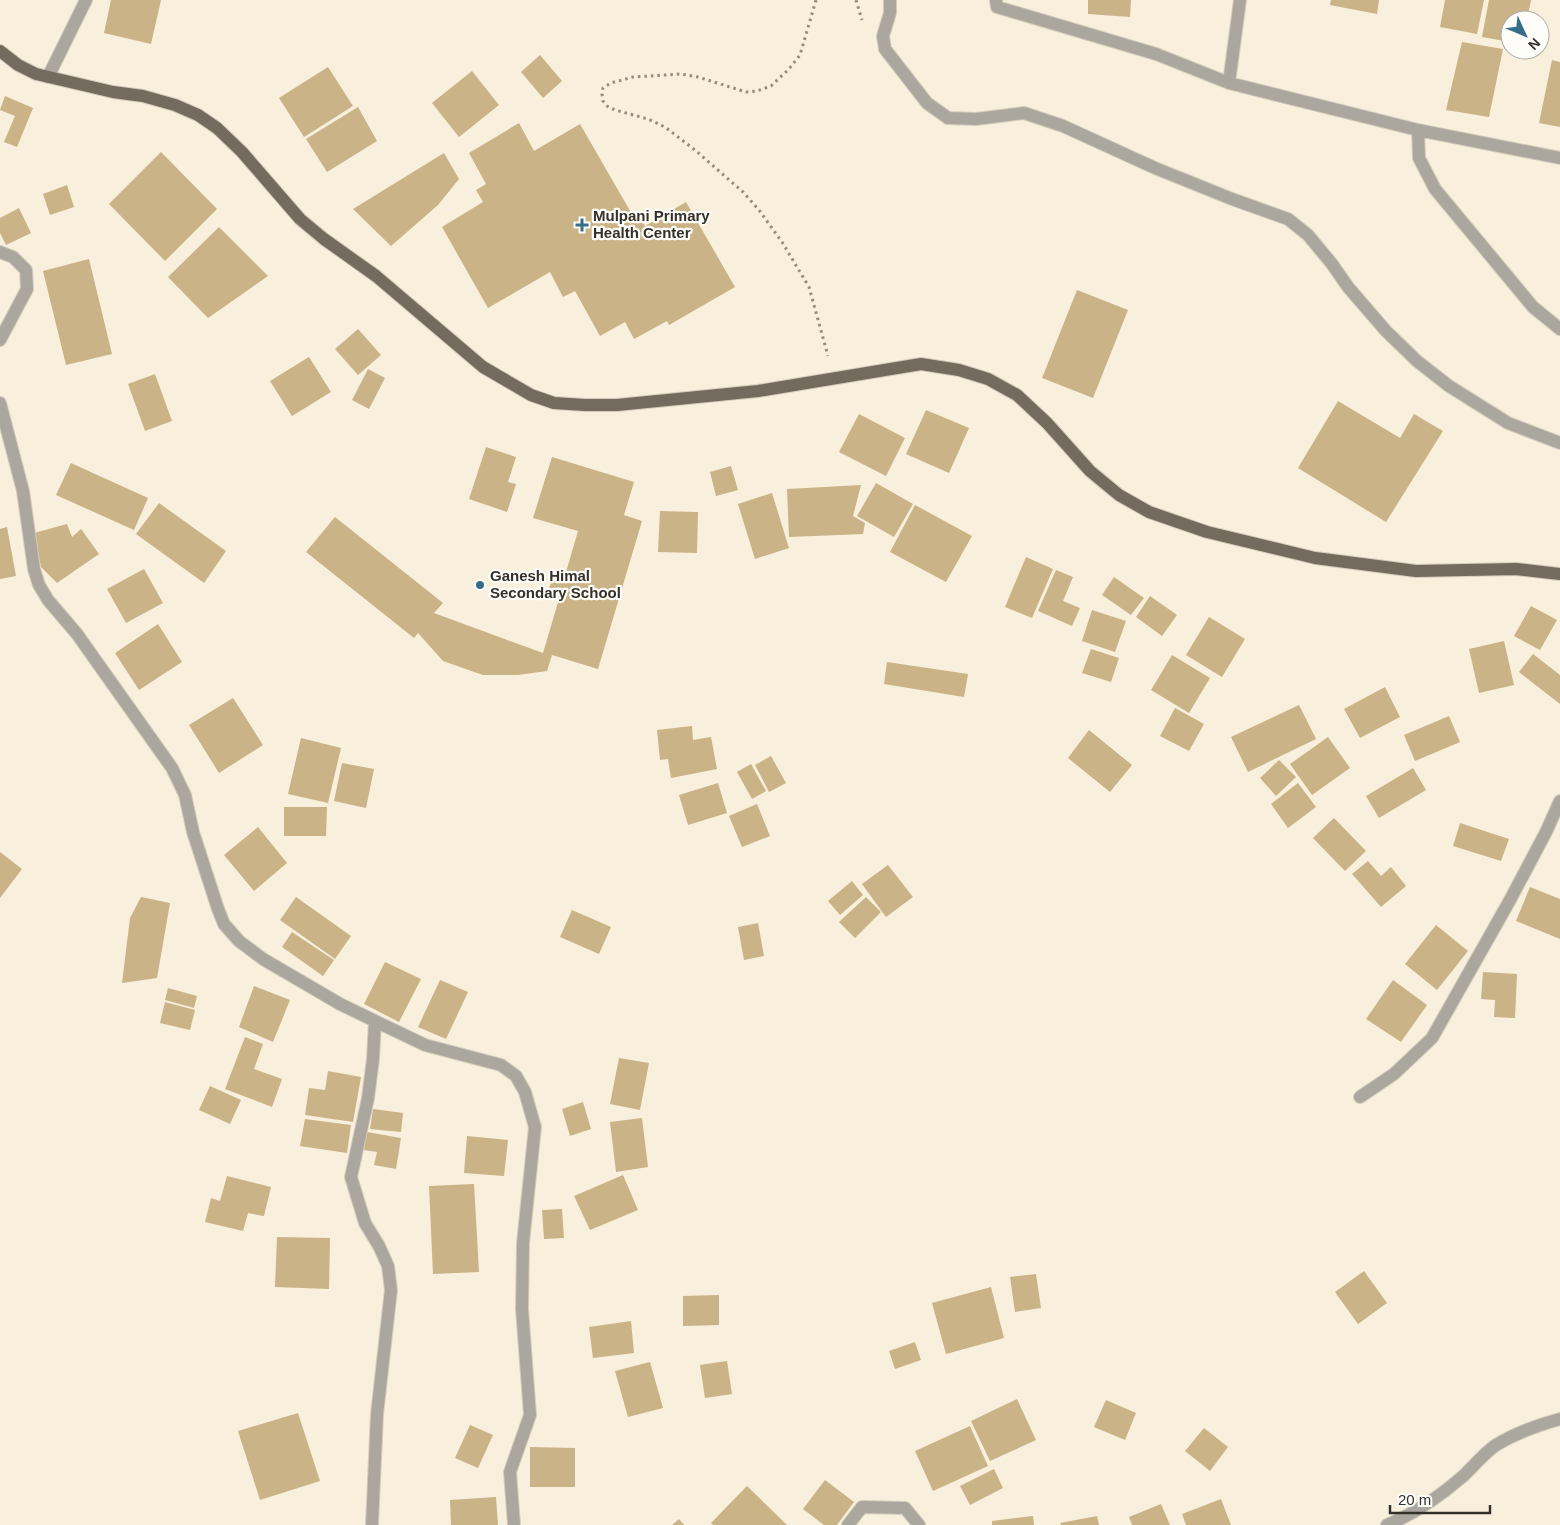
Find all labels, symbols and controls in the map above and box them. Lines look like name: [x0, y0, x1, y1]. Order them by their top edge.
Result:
north arrow: [1500, 10, 1550, 60]
text: N: [1525, 35, 1544, 53]
place label: Mulpani Primary Health Center: [593, 207, 710, 241]
marker: Mulpani Primary Health Center: [575, 218, 589, 232]
place label: Ganesh Himal Secondary School: [490, 567, 621, 601]
marker: Ganesh Himal Secondary School: [474, 579, 486, 591]
scale bar: [1390, 1482, 1490, 1514]
text: 20 m: [1398, 1491, 1431, 1508]

